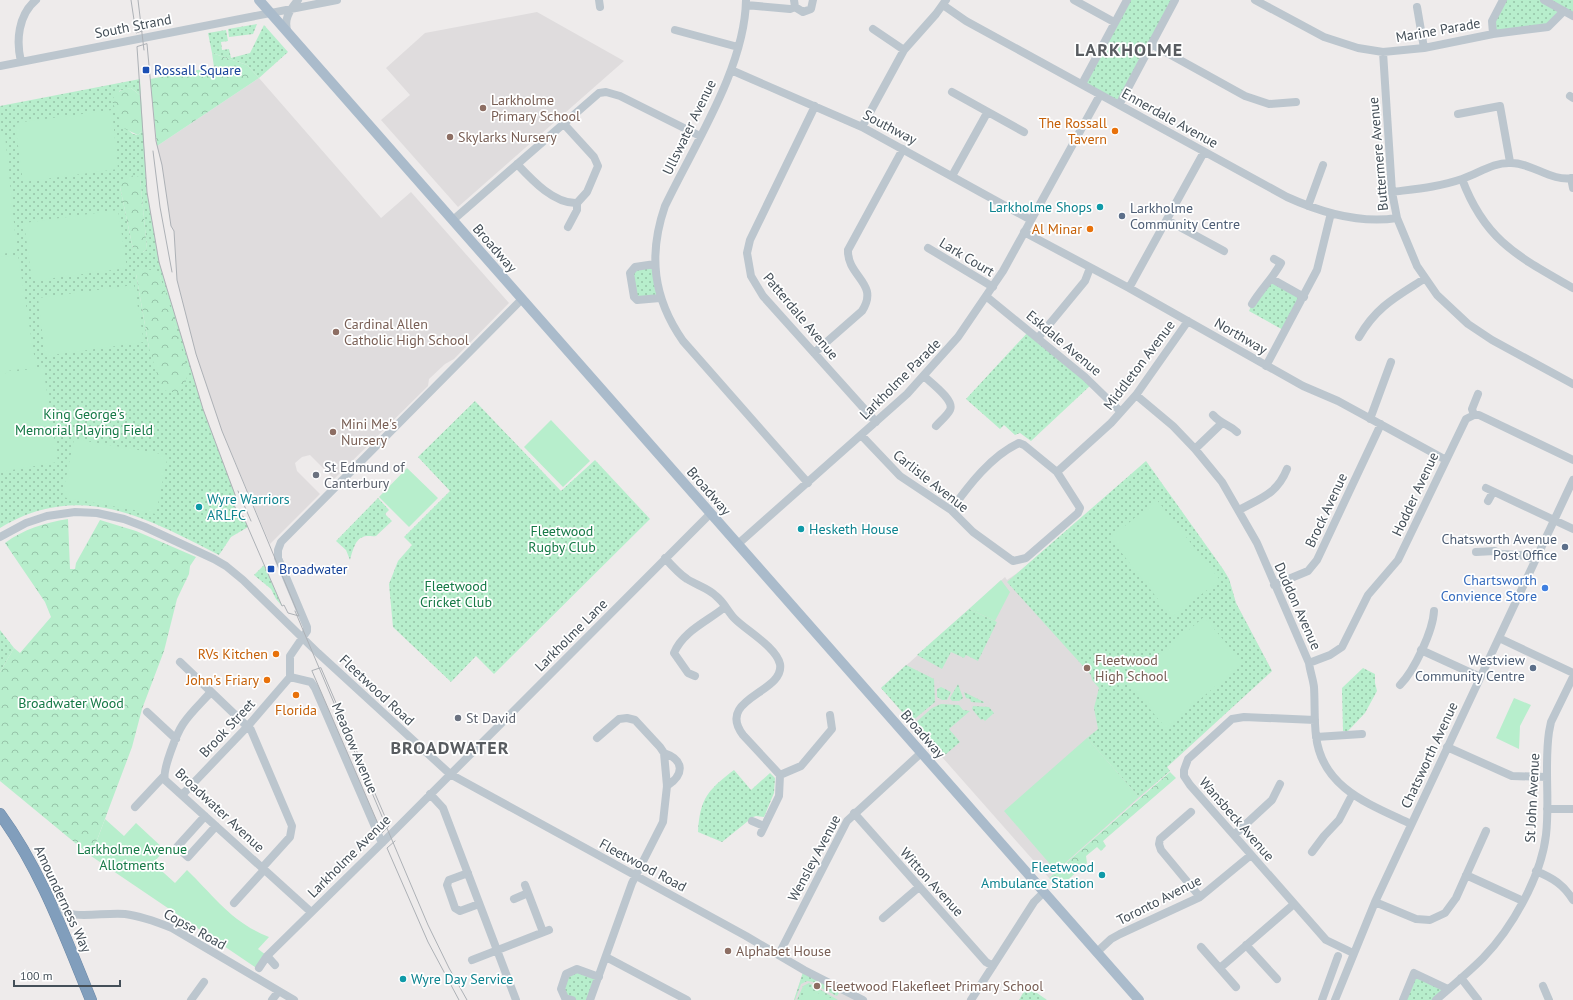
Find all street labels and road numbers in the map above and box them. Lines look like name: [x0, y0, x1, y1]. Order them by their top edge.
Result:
street label: South Strand: [93, 10, 173, 42]
street label: Marine Parade: [1394, 14, 1482, 46]
street label: Ullswater Avenue: [658, 76, 720, 178]
street label: Ennerdale Avenue: [1119, 84, 1221, 152]
street label: Buttermere Avenue: [1364, 96, 1392, 212]
street label: Southway: [860, 105, 921, 149]
street label: Broadway: [469, 220, 521, 276]
street label: Lark Court: [936, 234, 998, 281]
street label: Patterdale Avenue: [759, 269, 843, 363]
street label: Eskdale Avenue: [1023, 306, 1105, 380]
street label: Northway: [1211, 314, 1271, 359]
street label: Middleton Avenue: [1099, 317, 1179, 413]
street label: Larkholme Parade: [856, 335, 944, 423]
street label: Carlisle Avenue: [889, 446, 973, 516]
street label: Hodder Avenue: [1388, 449, 1442, 539]
street label: Broadway: [683, 463, 735, 519]
street label: Brock Avenue: [1301, 470, 1351, 550]
street label: Duddon Avenue: [1271, 559, 1325, 653]
street label: Larkholme Lane: [531, 595, 611, 675]
street label: Fleetwood Road: [336, 651, 418, 729]
street label: Brook Street: [195, 695, 259, 761]
street label: Chatsworth Avenue: [1396, 699, 1462, 811]
street label: Meadow Avenue: [328, 700, 382, 796]
street label: Broadway: [897, 706, 949, 762]
street label: St John Avenue: [1521, 753, 1543, 843]
street label: Broadwater Avenue: [172, 764, 268, 856]
street label: Wansbeck Avenue: [1196, 773, 1278, 865]
street label: Larkholme Avenue: [304, 811, 394, 901]
street label: Wensley Avenue: [784, 812, 844, 904]
street label: Fleetwood Road: [596, 834, 690, 896]
street label: Amounderness Way: [30, 843, 96, 956]
street label: Witton Avenue: [896, 844, 968, 920]
street label: Toronto Avenue: [1114, 871, 1204, 929]
street label: Copse Road: [160, 904, 230, 954]

